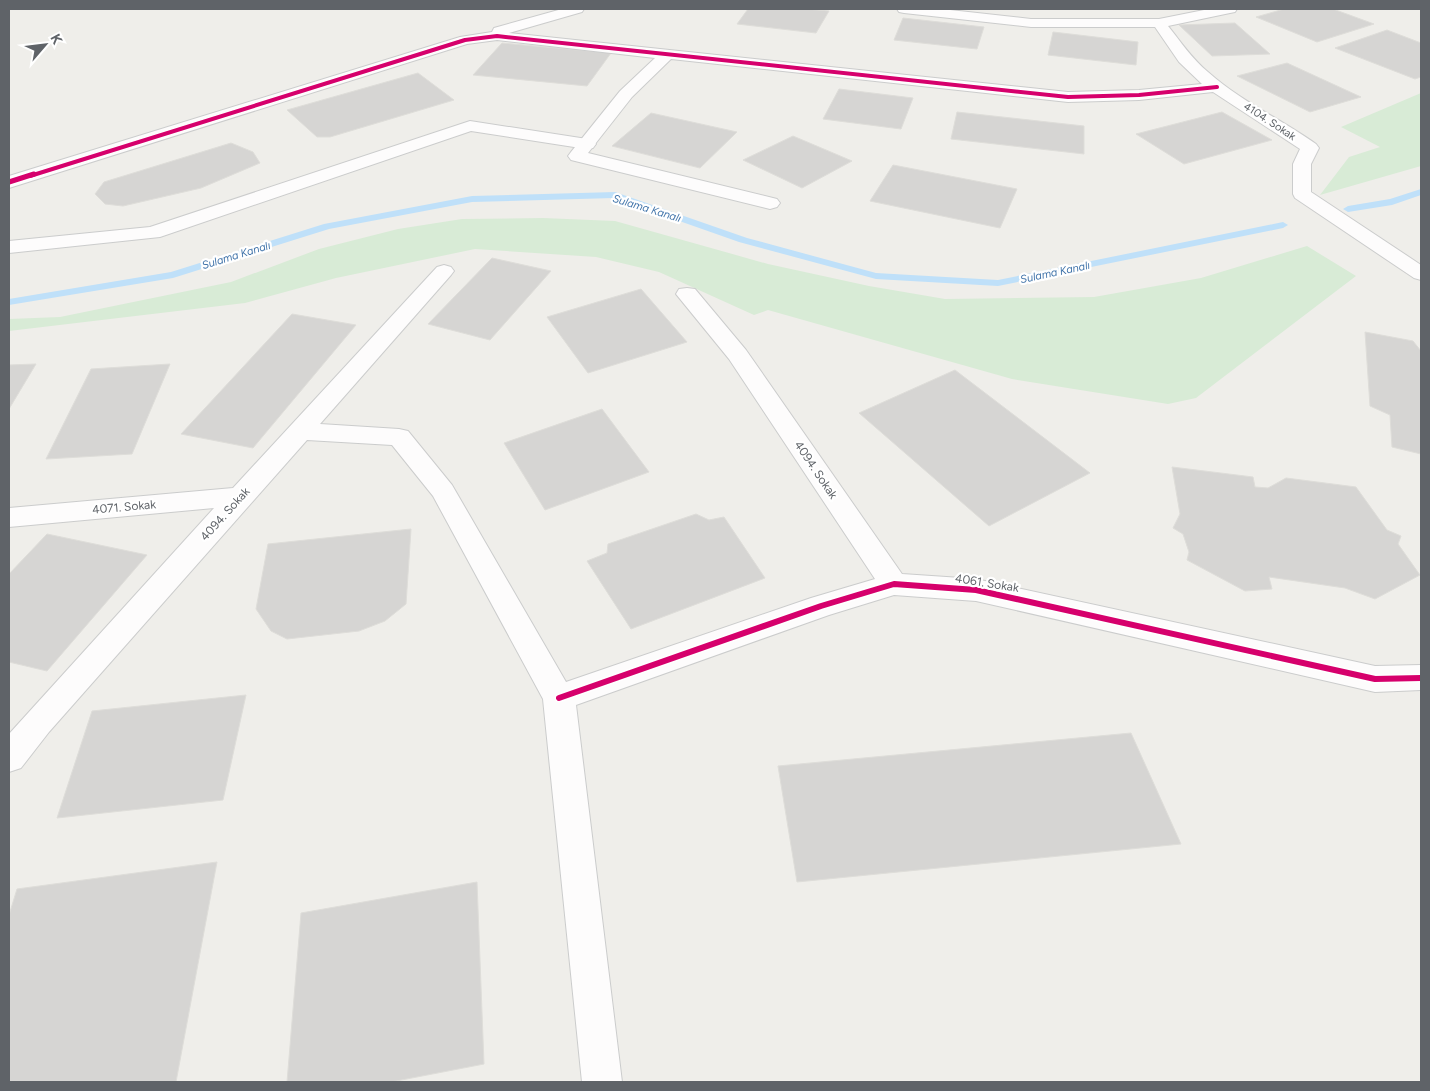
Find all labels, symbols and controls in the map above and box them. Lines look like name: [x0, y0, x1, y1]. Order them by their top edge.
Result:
north arrow: [20, 20, 70, 70]
text: K: [46, 31, 66, 48]
street label: 4104. Sokak: [1241, 100, 1299, 143]
water label: Sulama Kanalı: [611, 192, 683, 225]
water label: Sulama Kanalı: [200, 239, 272, 272]
water label: Sulama Kanalı: [1019, 259, 1092, 286]
street label: 4094. Sokak: [792, 438, 841, 502]
street label: 4094. Sokak: [197, 484, 253, 544]
street label: 4071. Sokak: [92, 497, 157, 517]
street label: 4061. Sokak: [954, 571, 1020, 595]

